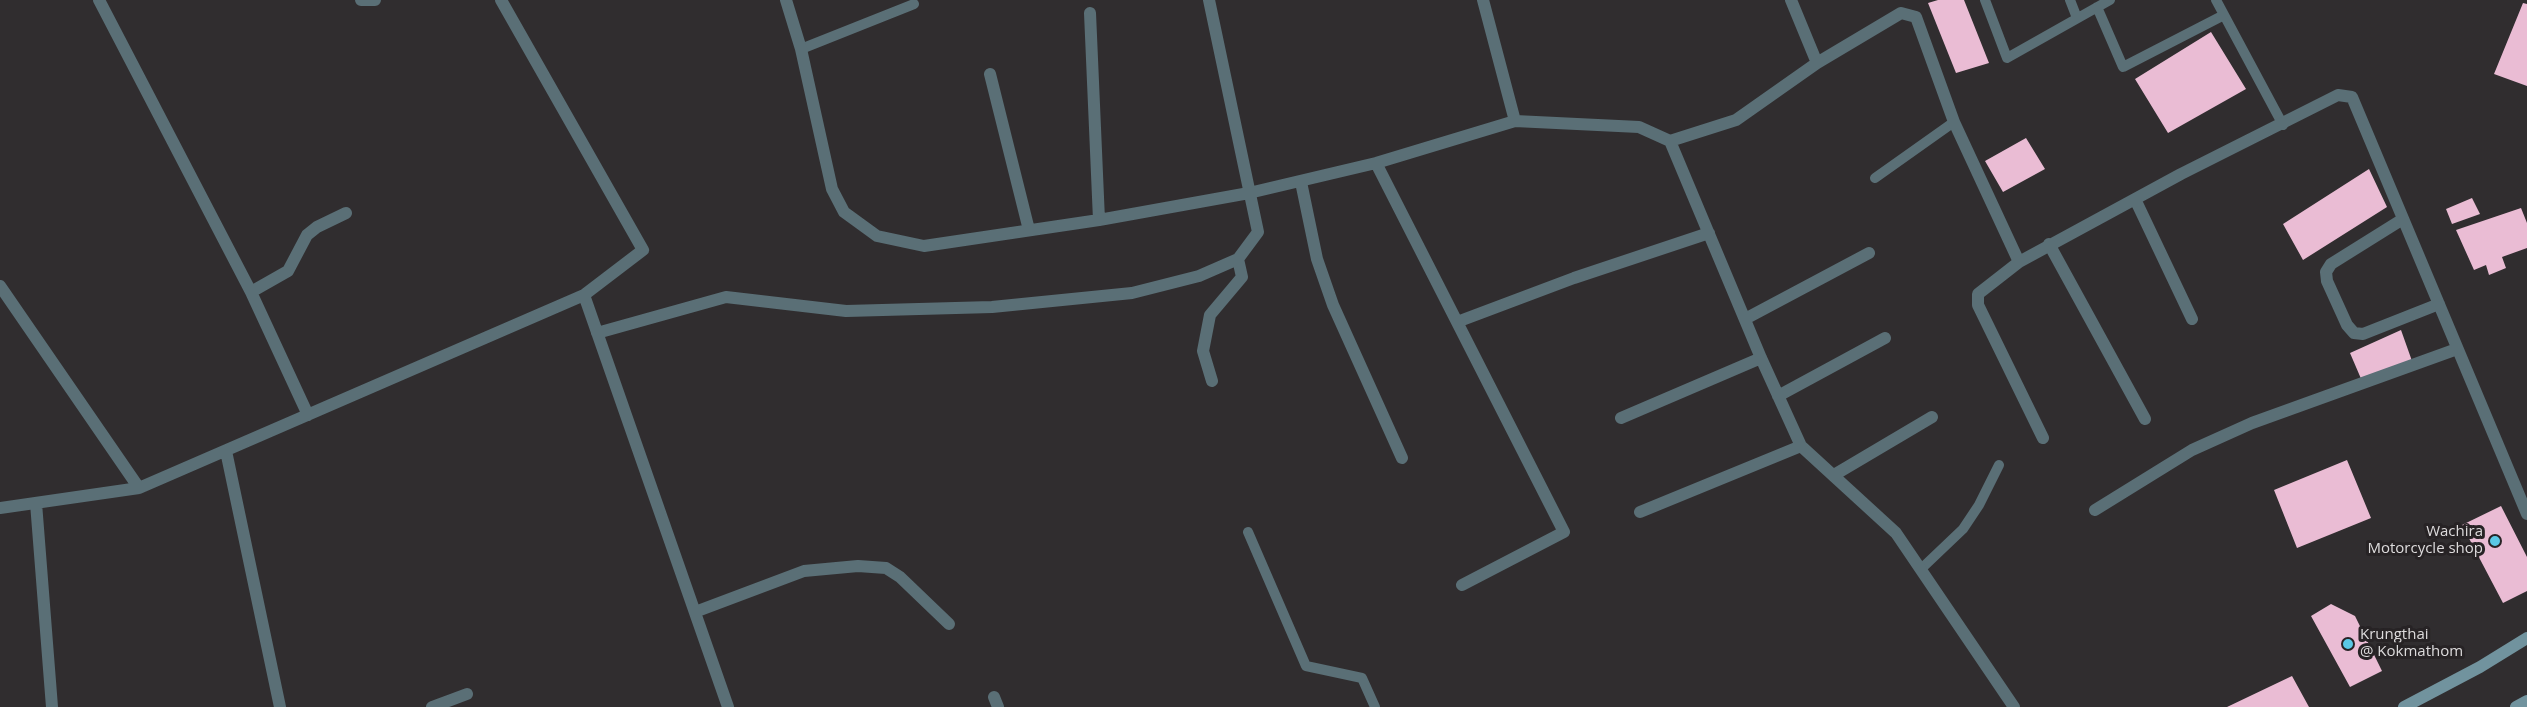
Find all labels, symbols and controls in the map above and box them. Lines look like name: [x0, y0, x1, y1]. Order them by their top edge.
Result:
place label: Wachira Motorcycle shop: [2367, 523, 2483, 558]
marker: Wachira Motorcycle shop: [2488, 534, 2502, 548]
place label: Krungthai @ Kokmathom: [2360, 626, 2463, 661]
marker: Krungthai @ Kokmathom: [2341, 637, 2355, 651]

